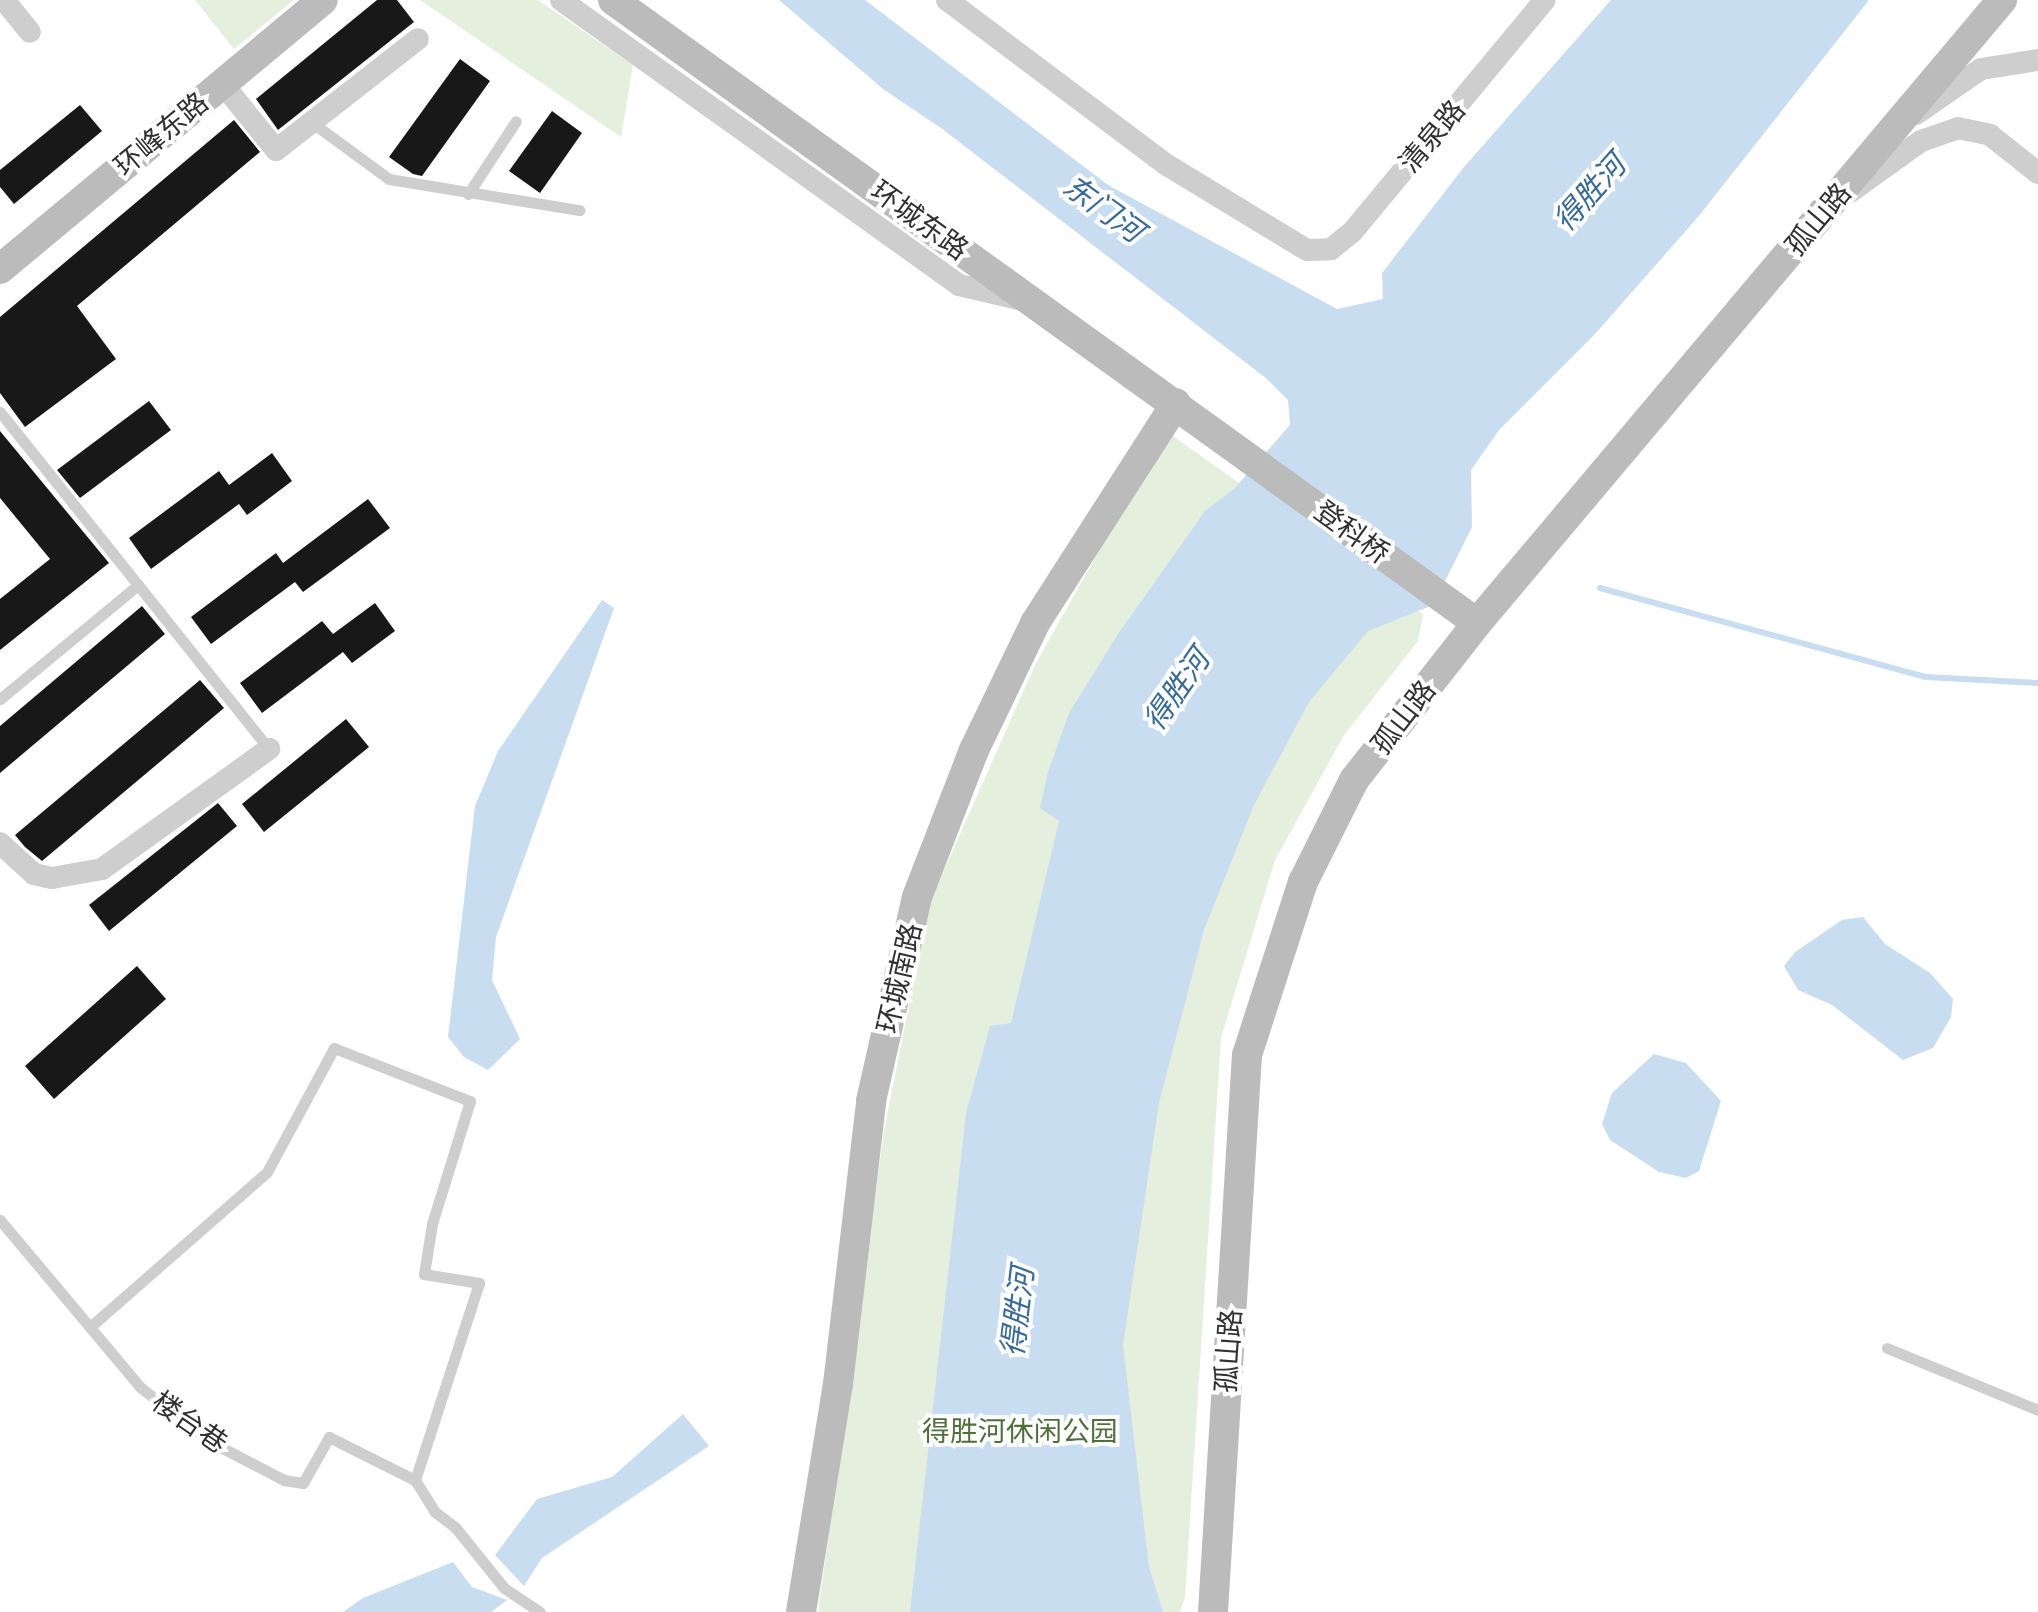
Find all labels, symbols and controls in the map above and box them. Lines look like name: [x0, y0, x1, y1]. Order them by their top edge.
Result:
street label: 环峰东路: [107, 85, 215, 183]
street label: 清泉路: [1392, 93, 1472, 179]
water label: 得胜河: [1547, 148, 1633, 238]
water label: 东门河: [1056, 168, 1150, 250]
street label: 环城东路: [865, 173, 975, 267]
street label: 孤山路: [1778, 176, 1858, 262]
street label: 登科桥: [1308, 494, 1396, 570]
water label: 得胜河: [1136, 643, 1218, 737]
street label: 孤山路: [1364, 674, 1442, 760]
street label: 环城南路: [870, 920, 928, 1036]
water label: 得胜河: [995, 1265, 1041, 1359]
street label: 孤山路: [1208, 1308, 1248, 1394]
street label: 楼台巷: [146, 1384, 234, 1460]
park label: 得胜河休闲公园: [922, 1414, 1118, 1448]

